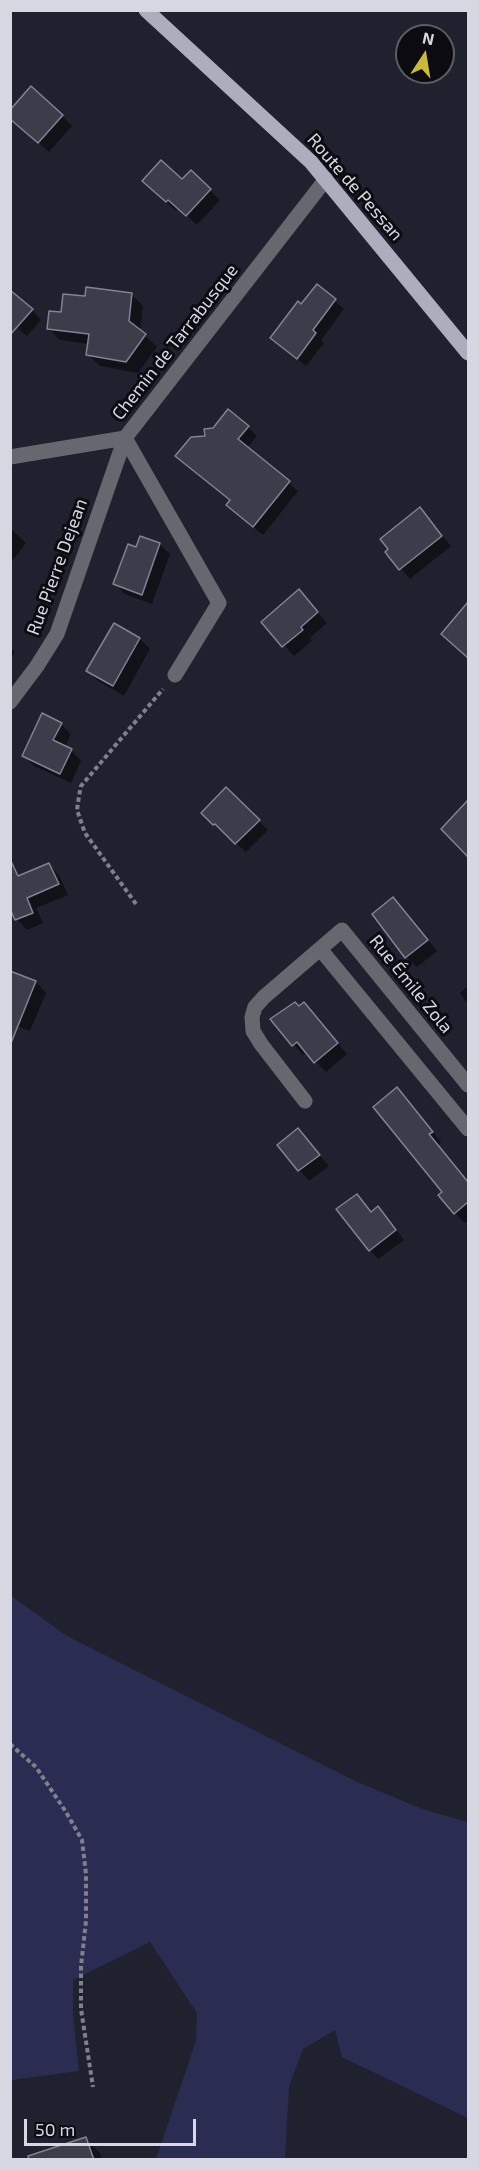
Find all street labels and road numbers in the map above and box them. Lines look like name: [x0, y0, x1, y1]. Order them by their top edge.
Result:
street label: Route de Pessan: [303, 129, 407, 245]
street label: Chemin de Tarrabusque: [107, 260, 243, 424]
street label: Rue Pierre Dejean: [22, 496, 92, 638]
street label: Rue Émile Zola: [365, 931, 457, 1037]

